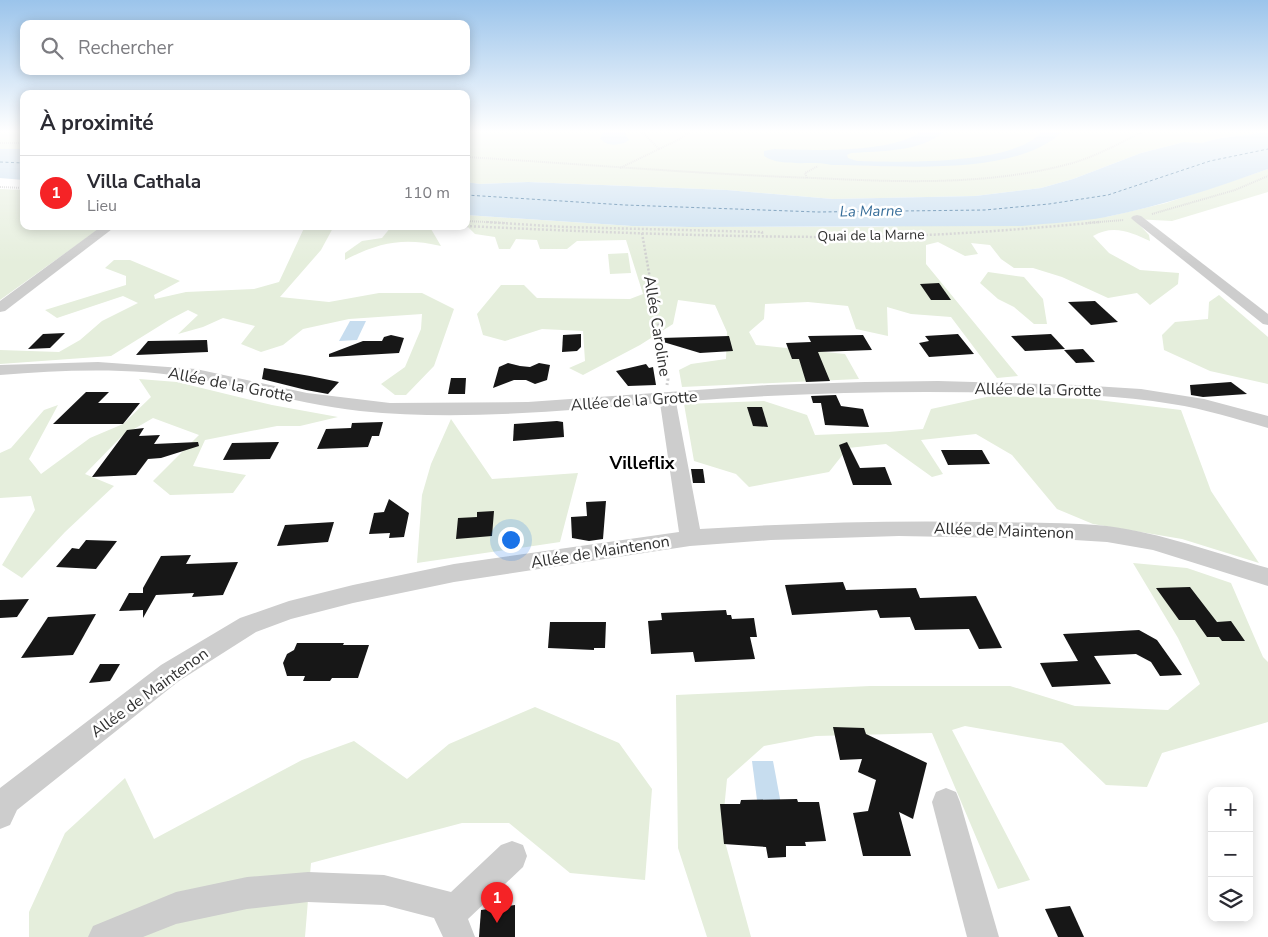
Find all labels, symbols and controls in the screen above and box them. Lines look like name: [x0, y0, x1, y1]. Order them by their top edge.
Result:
search box: [20, 20, 470, 75]
icon: search: [38, 34, 66, 62]
text: Rechercher: [78, 35, 173, 61]
text: À proximité: [40, 109, 154, 137]
text: Villa Cathala: [87, 169, 201, 195]
text: 1: [51, 182, 61, 204]
text: 110 m: [403, 182, 450, 204]
text: Lieu: [87, 195, 117, 217]
water label: La Marne: [840, 200, 902, 222]
street label: Quai de la Marne: [817, 225, 925, 246]
street label: Allée Caroline: [638, 274, 676, 378]
street label: Allée de la Grotte: [166, 362, 295, 408]
street label: Allée de la Grotte: [974, 378, 1102, 402]
street label: Allée de la Grotte: [570, 386, 698, 416]
district label: Villeflix: [608, 451, 675, 475]
street label: Allée de Maintenon: [934, 518, 1074, 544]
your location: [498, 527, 524, 553]
street label: Allée de Maintenon: [529, 530, 671, 574]
street label: Allée de Maintenon: [86, 643, 213, 743]
map controls: [1208, 787, 1253, 922]
button: +: [1208, 787, 1253, 832]
button: −: [1208, 832, 1253, 877]
button: layers: [1208, 877, 1253, 922]
pin: 1: [481, 882, 513, 923]

